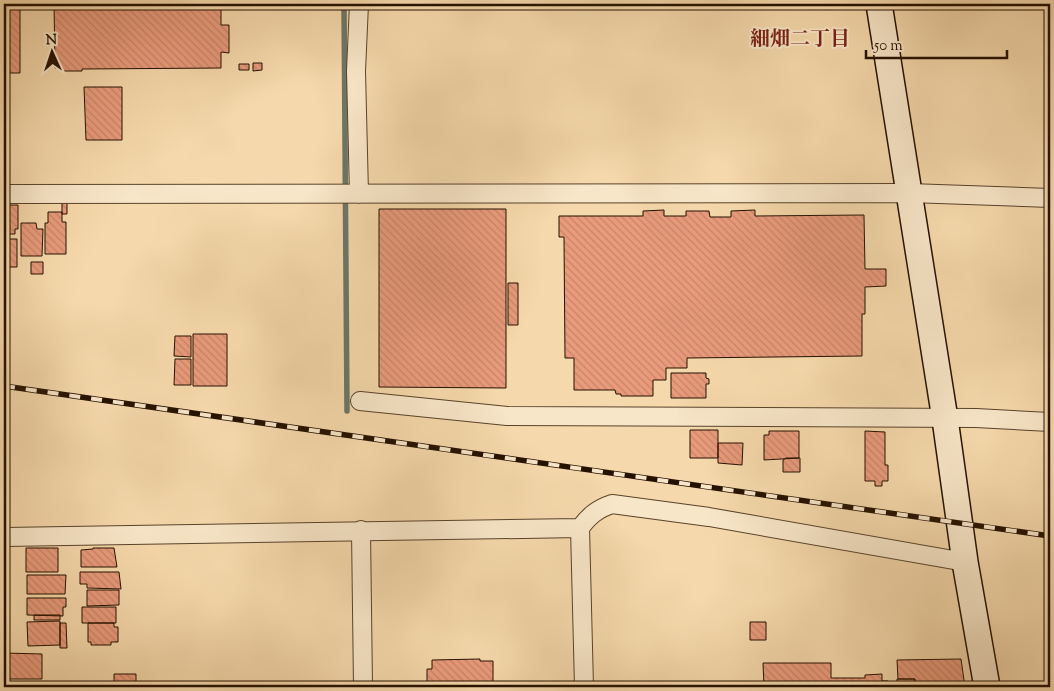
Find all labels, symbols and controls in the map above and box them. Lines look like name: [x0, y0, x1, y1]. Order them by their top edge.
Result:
district label: 細畑二丁目: [750, 26, 850, 55]
north arrow: [28, 28, 78, 78]
scale bar: [866, 28, 1008, 60]
text: N: [45, 31, 58, 51]
text: 50 m: [873, 36, 903, 57]

